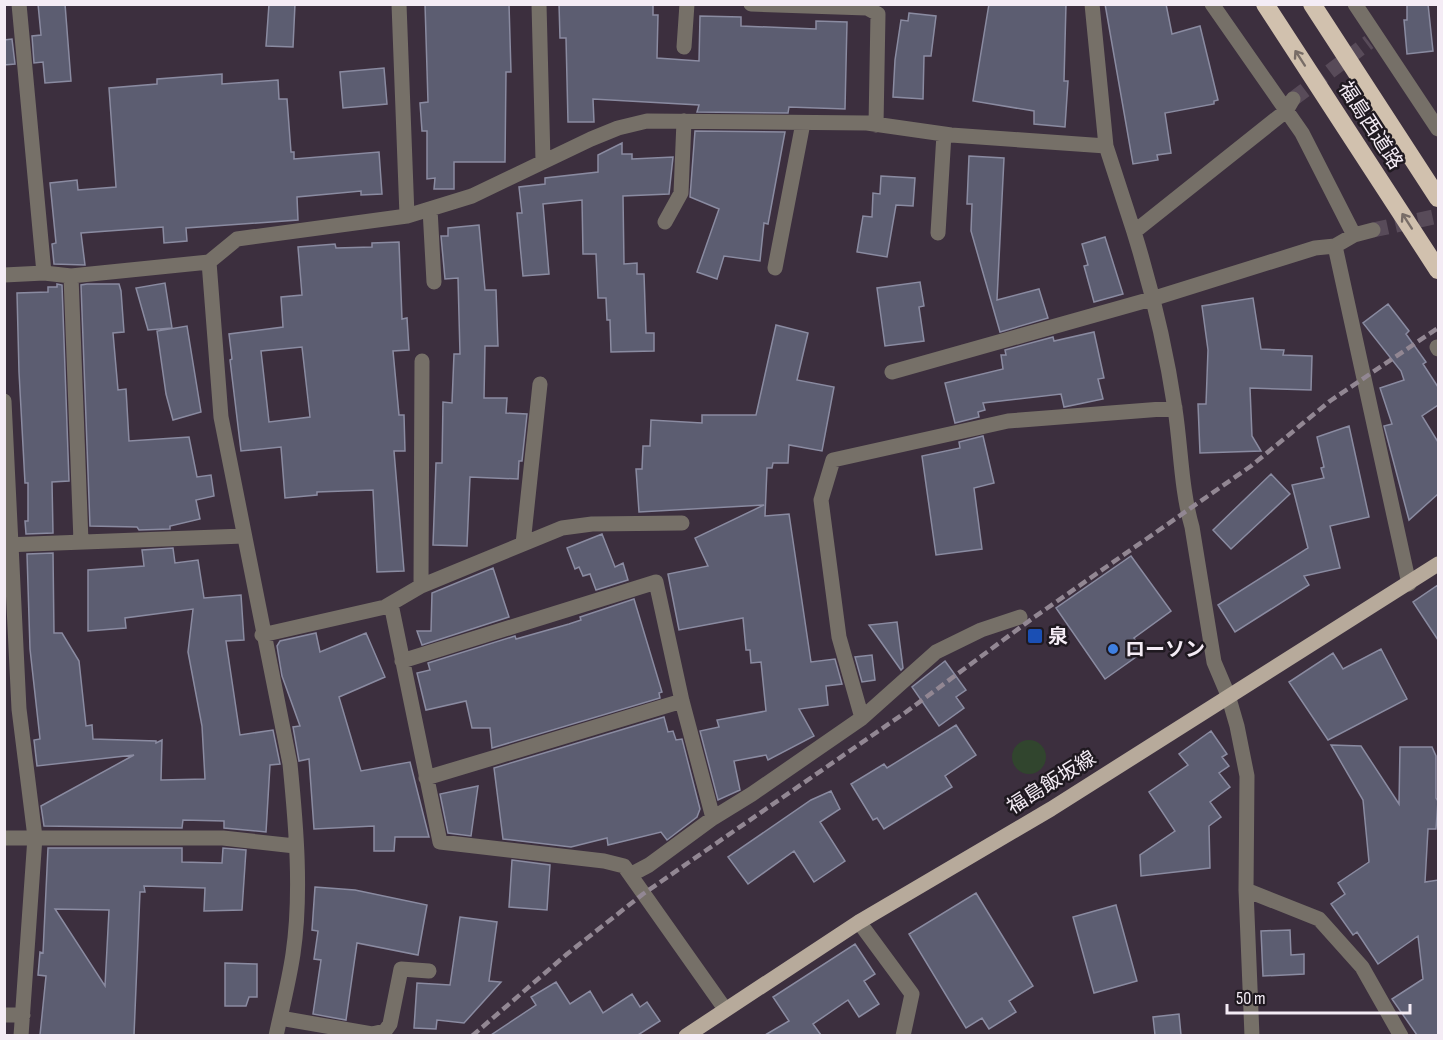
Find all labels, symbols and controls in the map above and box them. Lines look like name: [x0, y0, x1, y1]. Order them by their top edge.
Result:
one-way arrow: [1294, 50, 1306, 67]
street label: 福島西道路: [1333, 77, 1407, 174]
one-way arrow: [1400, 213, 1412, 230]
place label: 泉: [1048, 625, 1068, 649]
marker: 泉: [1026, 627, 1044, 645]
place label: ローソン: [1125, 638, 1205, 662]
marker: ローソン: [1106, 642, 1120, 656]
street label: 福島飯坂線: [1003, 746, 1100, 820]
scale bar: [1227, 977, 1410, 1015]
text: 50 m: [1236, 988, 1266, 1009]

